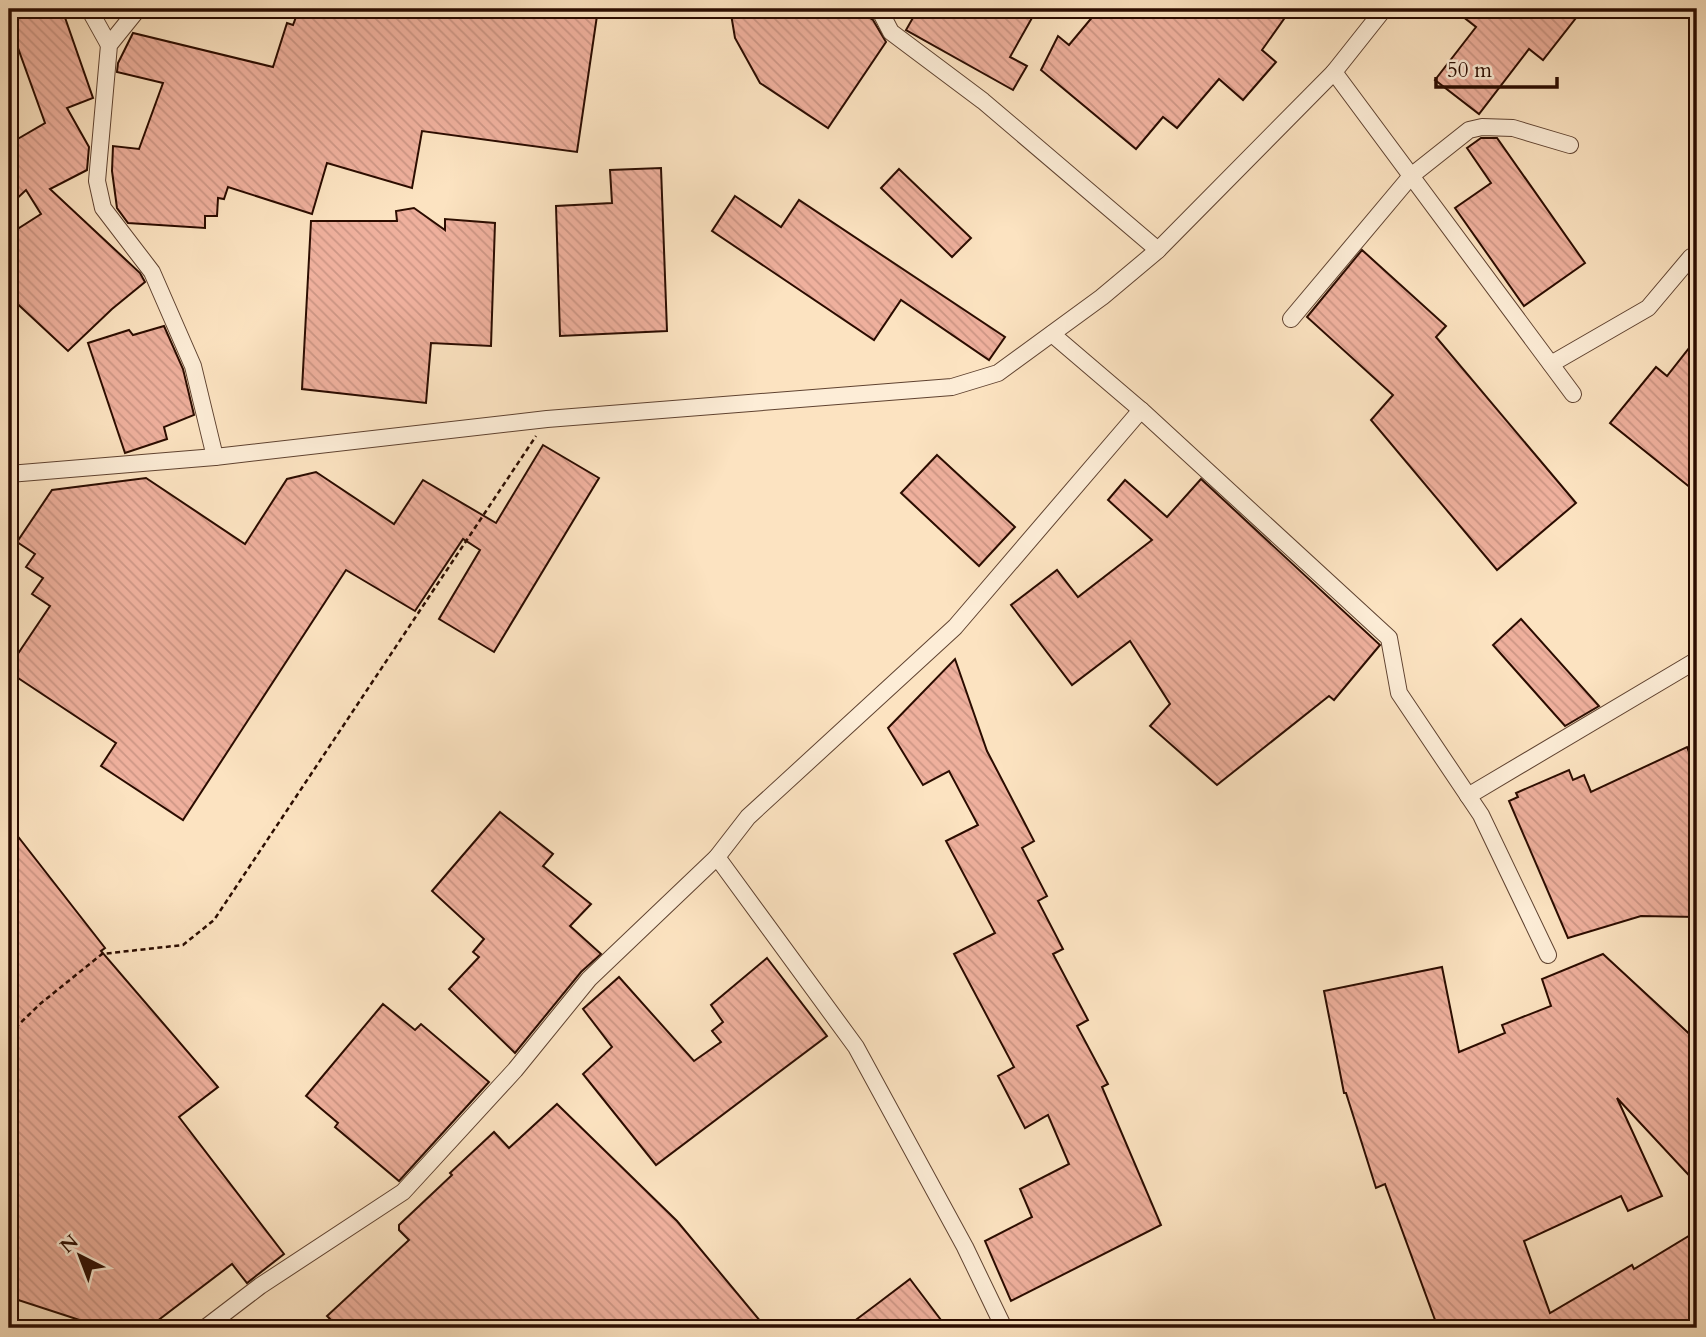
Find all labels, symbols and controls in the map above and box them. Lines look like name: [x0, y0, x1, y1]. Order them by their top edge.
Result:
scale bar: [1436, 46, 1557, 90]
text: 50 m: [1447, 56, 1492, 85]
north arrow: [46, 1222, 116, 1292]
text: N: [54, 1229, 84, 1259]

